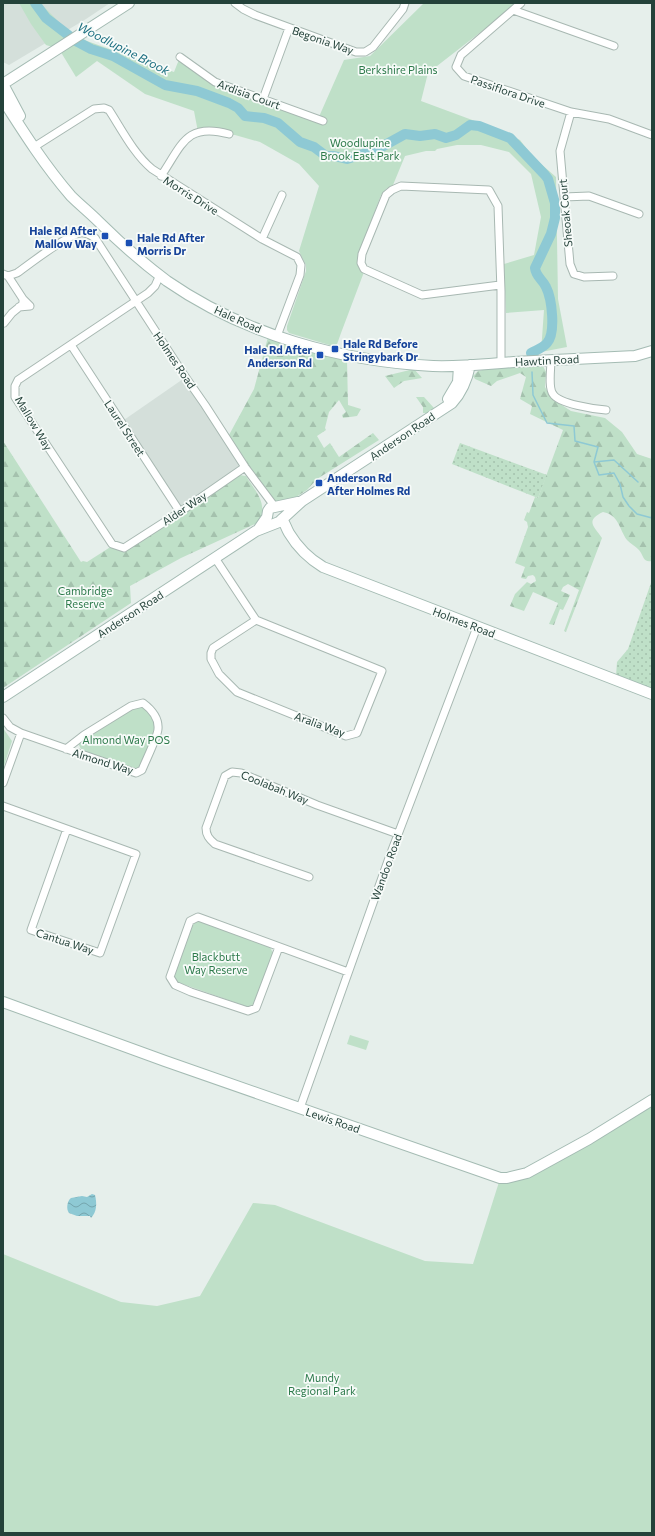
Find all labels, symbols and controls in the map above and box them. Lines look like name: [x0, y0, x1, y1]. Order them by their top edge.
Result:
water label: Woodlupine Brook: [76, 19, 173, 77]
street label: Begonia Way: [290, 23, 356, 57]
park label: Berkshire Plains: [358, 63, 438, 76]
street label: Passiflora Drive: [469, 72, 547, 110]
street label: Ardisia Court: [216, 77, 283, 112]
park label: Woodlupine Brook East Park: [320, 136, 400, 162]
street label: Morris Drive: [161, 173, 221, 217]
street label: Sheoak Court: [556, 178, 574, 247]
place label: Hale Rd After Mallow Way: [29, 224, 97, 250]
marker: Hale Rd After Mallow Way: [100, 231, 110, 241]
place label: Hale Rd After Morris Dr: [137, 231, 205, 257]
marker: Hale Rd After Morris Dr: [124, 238, 134, 248]
street label: Hale Road: [212, 303, 264, 335]
street label: Holmes Road: [151, 329, 199, 391]
place label: Hale Rd Before Stringybark Dr: [343, 337, 419, 363]
place label: Hale Rd After Anderson Rd: [244, 343, 312, 369]
marker: Hale Rd Before Stringybark Dr: [330, 344, 340, 354]
marker: Hale Rd After Anderson Rd: [315, 350, 325, 360]
street label: Hawtin Road: [515, 352, 579, 368]
street label: Mallow Way: [13, 394, 55, 453]
street label: Laurel Street: [102, 398, 148, 459]
street label: Anderson Road: [367, 409, 437, 463]
place label: Anderson Rd After Holmes Rd: [327, 471, 410, 497]
marker: Anderson Rd After Holmes Rd: [314, 478, 324, 488]
street label: Alder Way: [159, 488, 209, 528]
park label: Cambridge Reserve: [58, 584, 113, 610]
street label: Anderson Road: [95, 588, 165, 640]
street label: Holmes Road: [431, 604, 497, 640]
street label: Aralia Way: [293, 709, 347, 739]
park label: Almond Way POS: [82, 733, 170, 746]
street label: Almond Way: [71, 746, 135, 777]
street label: Coolabah Way: [239, 768, 311, 807]
street label: Wandoo Road: [368, 832, 404, 902]
street label: Cantua Way: [34, 926, 96, 957]
park label: Blackbutt Way Reserve: [184, 950, 248, 976]
street label: Lewis Road: [304, 1105, 362, 1135]
park label: Mundy Regional Park: [288, 1371, 356, 1397]

